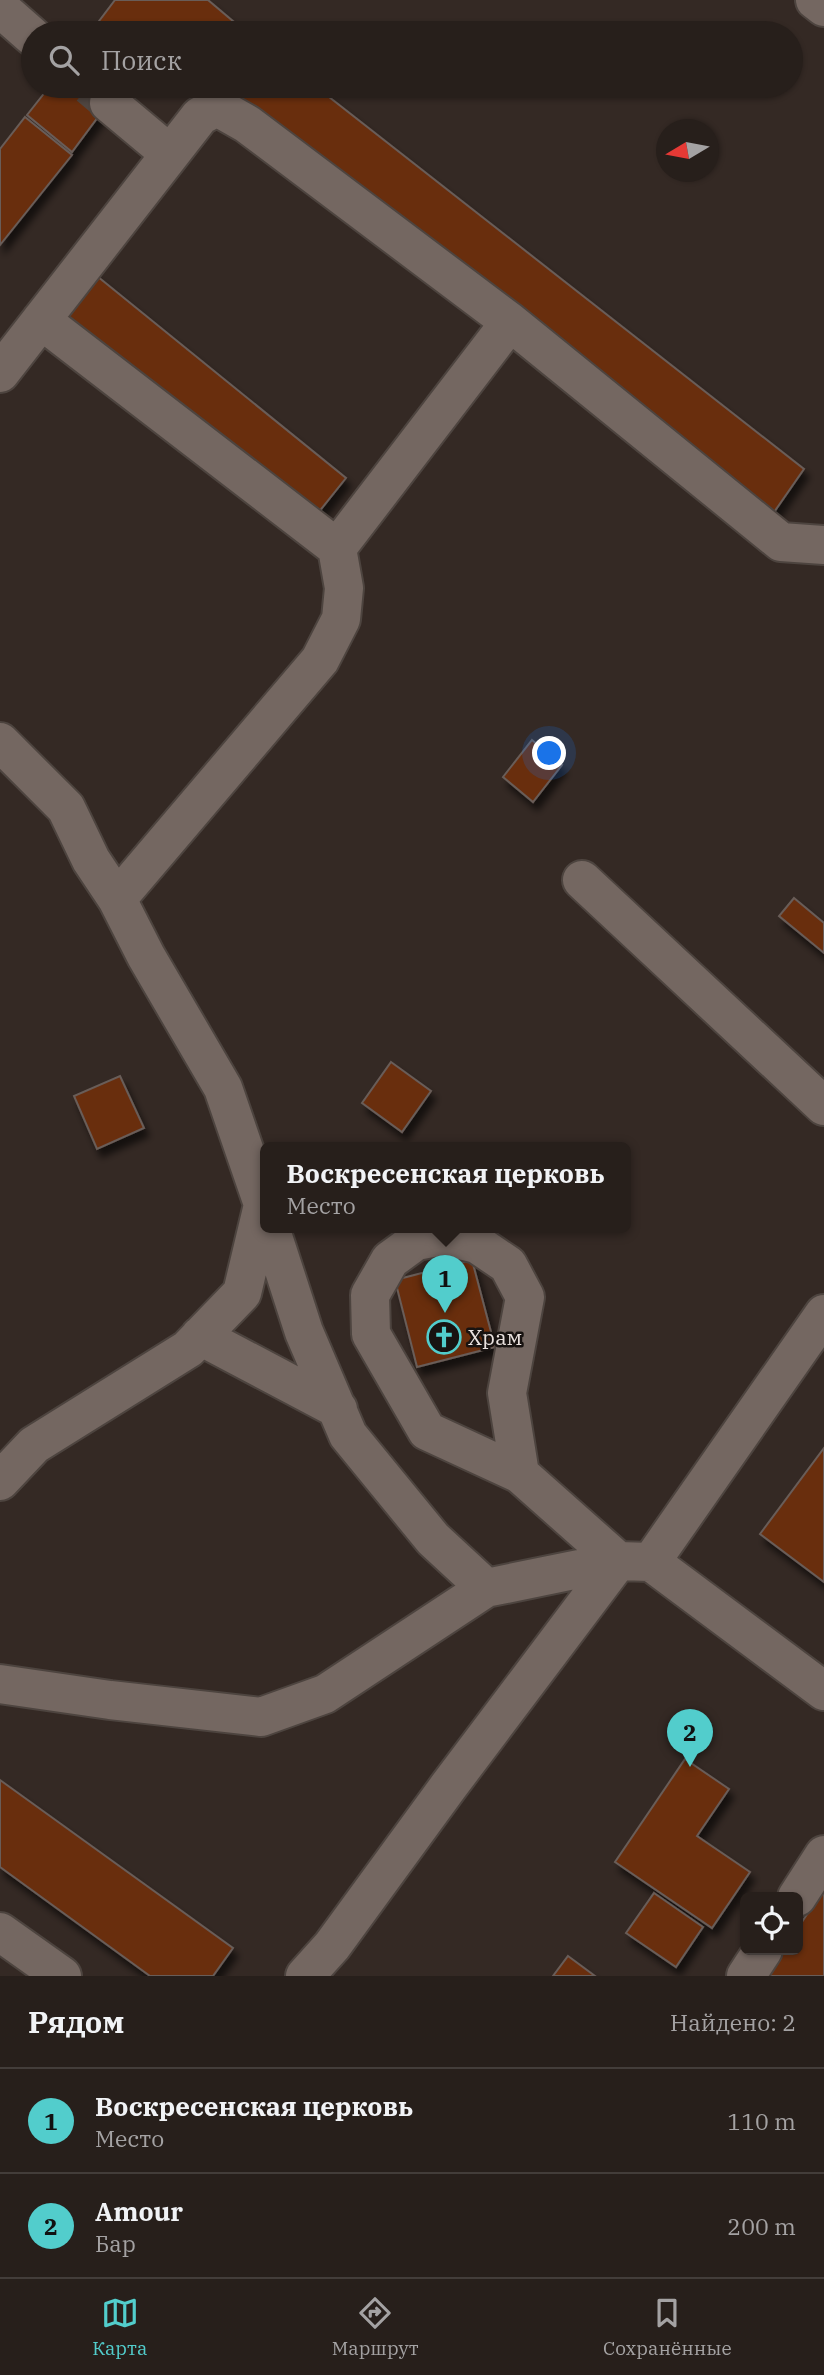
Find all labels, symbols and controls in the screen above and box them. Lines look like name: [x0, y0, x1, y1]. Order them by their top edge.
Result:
search box: [21, 21, 803, 98]
icon: search: [45, 41, 83, 79]
text: Поиск: [101, 43, 182, 77]
north arrow: [656, 119, 719, 182]
your location: [532, 736, 566, 770]
popup: [260, 1142, 631, 1233]
text: Воскресенская церковь: [286, 1156, 605, 1190]
text: Место: [286, 1190, 356, 1220]
pin: 1: [422, 1255, 468, 1313]
church icon: Храм: [425, 1318, 463, 1356]
place label: Храм: [468, 1323, 522, 1351]
pin: 2: [667, 1709, 713, 1767]
map controls: [740, 1892, 803, 1955]
button: locate: [740, 1892, 803, 1955]
text: Рядом: [28, 2002, 124, 2041]
text: Найдено: 2: [670, 2007, 796, 2037]
text: Воскресенская церковь: [95, 2089, 413, 2123]
text: 1: [44, 2106, 58, 2136]
text: 110 m: [727, 2106, 796, 2136]
text: Место: [95, 2123, 164, 2153]
text: Amour: [95, 2194, 183, 2228]
text: 2: [44, 2211, 58, 2241]
text: 200 m: [727, 2211, 796, 2241]
text: Бар: [95, 2228, 136, 2258]
tab: Карта: [92, 2294, 147, 2360]
tab: Маршрут: [332, 2294, 419, 2360]
tab: Сохранённые: [603, 2294, 732, 2360]

